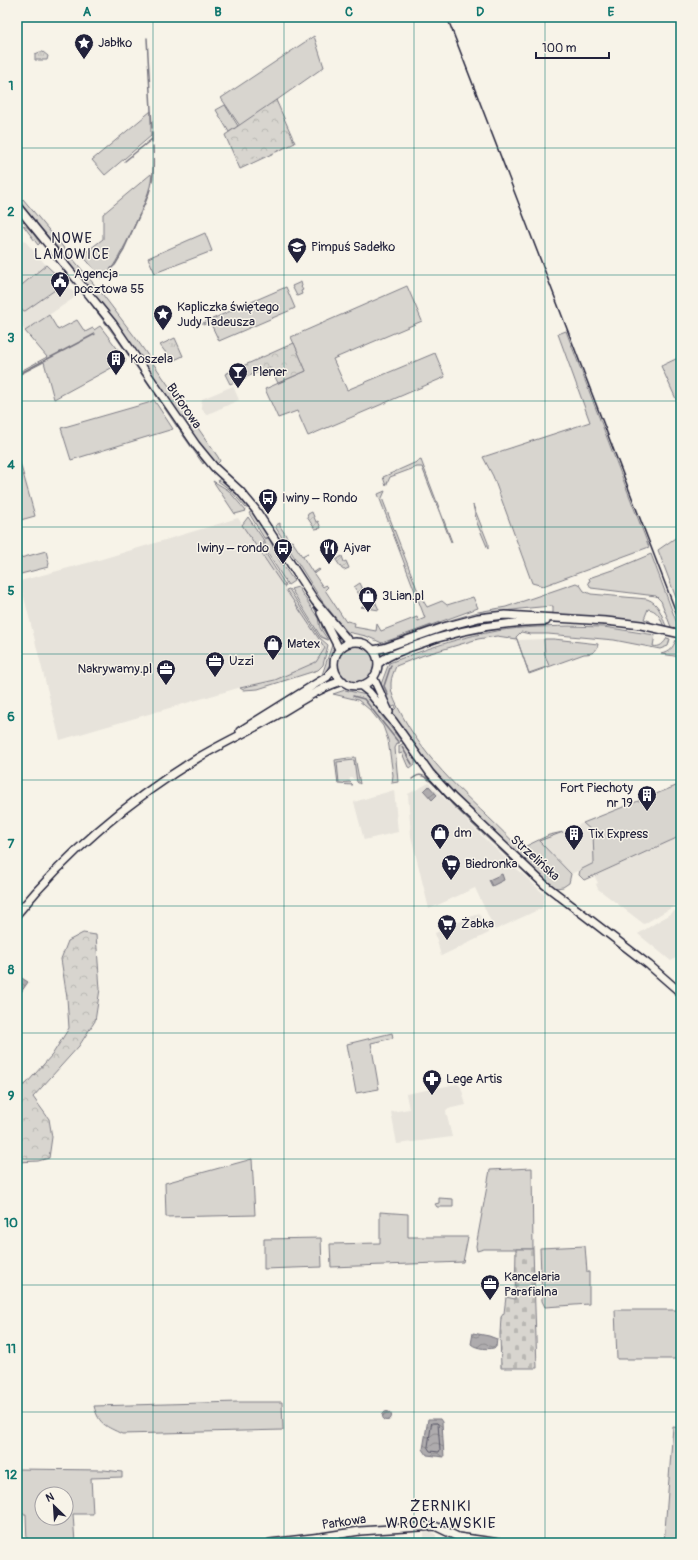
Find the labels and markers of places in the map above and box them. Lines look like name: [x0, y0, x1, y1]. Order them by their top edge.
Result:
place icon: Jabłko: [73, 32, 95, 60]
place label: Jabłko: [98, 35, 132, 51]
school or university icon: Pimpuś Sadełko: [286, 236, 308, 264]
place label: Pimpuś Sadełko: [311, 239, 395, 255]
place label: Agencja pocztowa 55: [74, 266, 144, 297]
public building icon: Agencja pocztowa 55: [49, 270, 71, 298]
place label: Kapliczka świętego Judy Tadeusza: [177, 299, 279, 330]
place icon: Kapliczka świętego Judy Tadeusza: [152, 303, 174, 331]
building icon: Koszela: [105, 348, 127, 376]
place label: Koszela: [130, 351, 173, 367]
bar icon: Plener: [227, 361, 249, 389]
place label: Plener: [252, 364, 287, 380]
bus stop icon: Iwiny – Rondo: [257, 487, 279, 515]
place label: Iwiny – Rondo: [282, 490, 357, 506]
bus stop icon: Iwiny – rondo: [272, 537, 294, 565]
restaurant icon: Ajvar: [318, 537, 340, 565]
place label: Iwiny – rondo: [197, 540, 269, 556]
place label: Ajvar: [343, 540, 371, 556]
shop icon: 3Lian.pl: [357, 585, 379, 613]
place label: 3Lian.pl: [382, 588, 424, 604]
shop icon: Matex: [262, 633, 284, 661]
place label: Matex: [287, 636, 320, 652]
office icon: Uzzi: [204, 650, 226, 678]
place label: Uzzi: [229, 653, 253, 669]
office icon: Nakrywamy.pl: [155, 658, 177, 686]
place label: Nakrywamy.pl: [78, 661, 152, 677]
place label: Fort Piechoty nr 19: [560, 780, 633, 811]
building icon: Fort Piechoty nr 19: [636, 784, 658, 812]
shop icon: dm: [429, 822, 451, 850]
building icon: Tix Express: [563, 823, 585, 851]
place label: dm: [454, 825, 472, 841]
place label: Tix Express: [588, 826, 648, 842]
supermarket icon: Biedronka: [440, 853, 462, 881]
place label: Biedronka: [465, 856, 518, 872]
supermarket icon: Żabka: [436, 913, 458, 941]
place label: Żabka: [461, 916, 494, 932]
pharmacy icon: Lege Artis: [421, 1068, 443, 1096]
place label: Lege Artis: [446, 1071, 502, 1087]
place label: Kancelaria Parafialna: [504, 1269, 560, 1300]
office icon: Kancelaria Parafialna: [479, 1273, 501, 1301]

